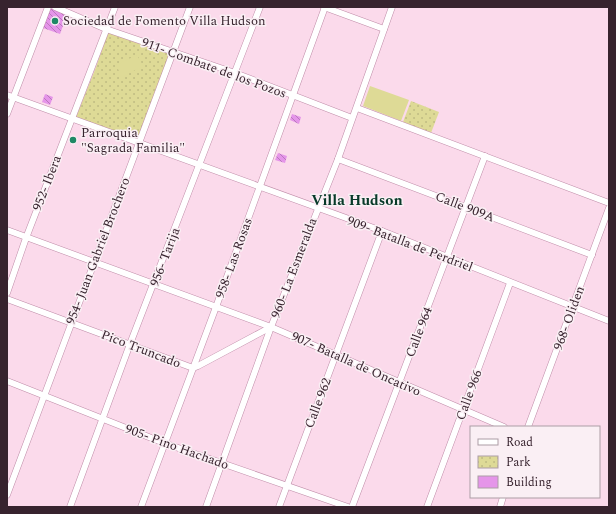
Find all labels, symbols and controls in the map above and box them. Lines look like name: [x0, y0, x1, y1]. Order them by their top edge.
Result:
place label: Sociedad de Fomento Villa Hudson: [63, 11, 266, 31]
marker: Sociedad de Fomento Villa Hudson: [50, 16, 60, 26]
street label: 911- Combate de los Pozos: [139, 32, 289, 104]
place label: Parroquia "Sagrada Familia": [81, 123, 185, 158]
marker: Parroquia "Sagrada Familia": [68, 135, 78, 145]
street label: 952- Ibera: [27, 152, 67, 214]
street label: 954- Juan Gabriel Brochero: [61, 174, 135, 328]
street label: Calle 909A: [432, 187, 498, 228]
district label: Villa Hudson: [311, 189, 403, 212]
street label: 909- Batalla de Perdriel: [344, 211, 476, 277]
street label: 960- La Esmeralda: [266, 214, 323, 321]
street label: 958- Las Rosas: [210, 215, 258, 301]
street label: 956- Tarija: [145, 224, 186, 289]
street label: 968- Oliden: [548, 283, 590, 353]
street label: Calle 964: [400, 303, 438, 360]
street label: Pico Truncado: [98, 325, 184, 373]
street label: 907- Batalla de Oncativo: [288, 326, 424, 402]
street label: Calle 966: [451, 366, 488, 423]
street label: Calle 962: [299, 375, 337, 431]
street label: 905- Pino Hachado: [122, 419, 232, 475]
legend: [470, 426, 600, 498]
text: Road: [506, 433, 533, 452]
text: Park: [506, 453, 531, 472]
text: Building: [506, 473, 552, 492]

